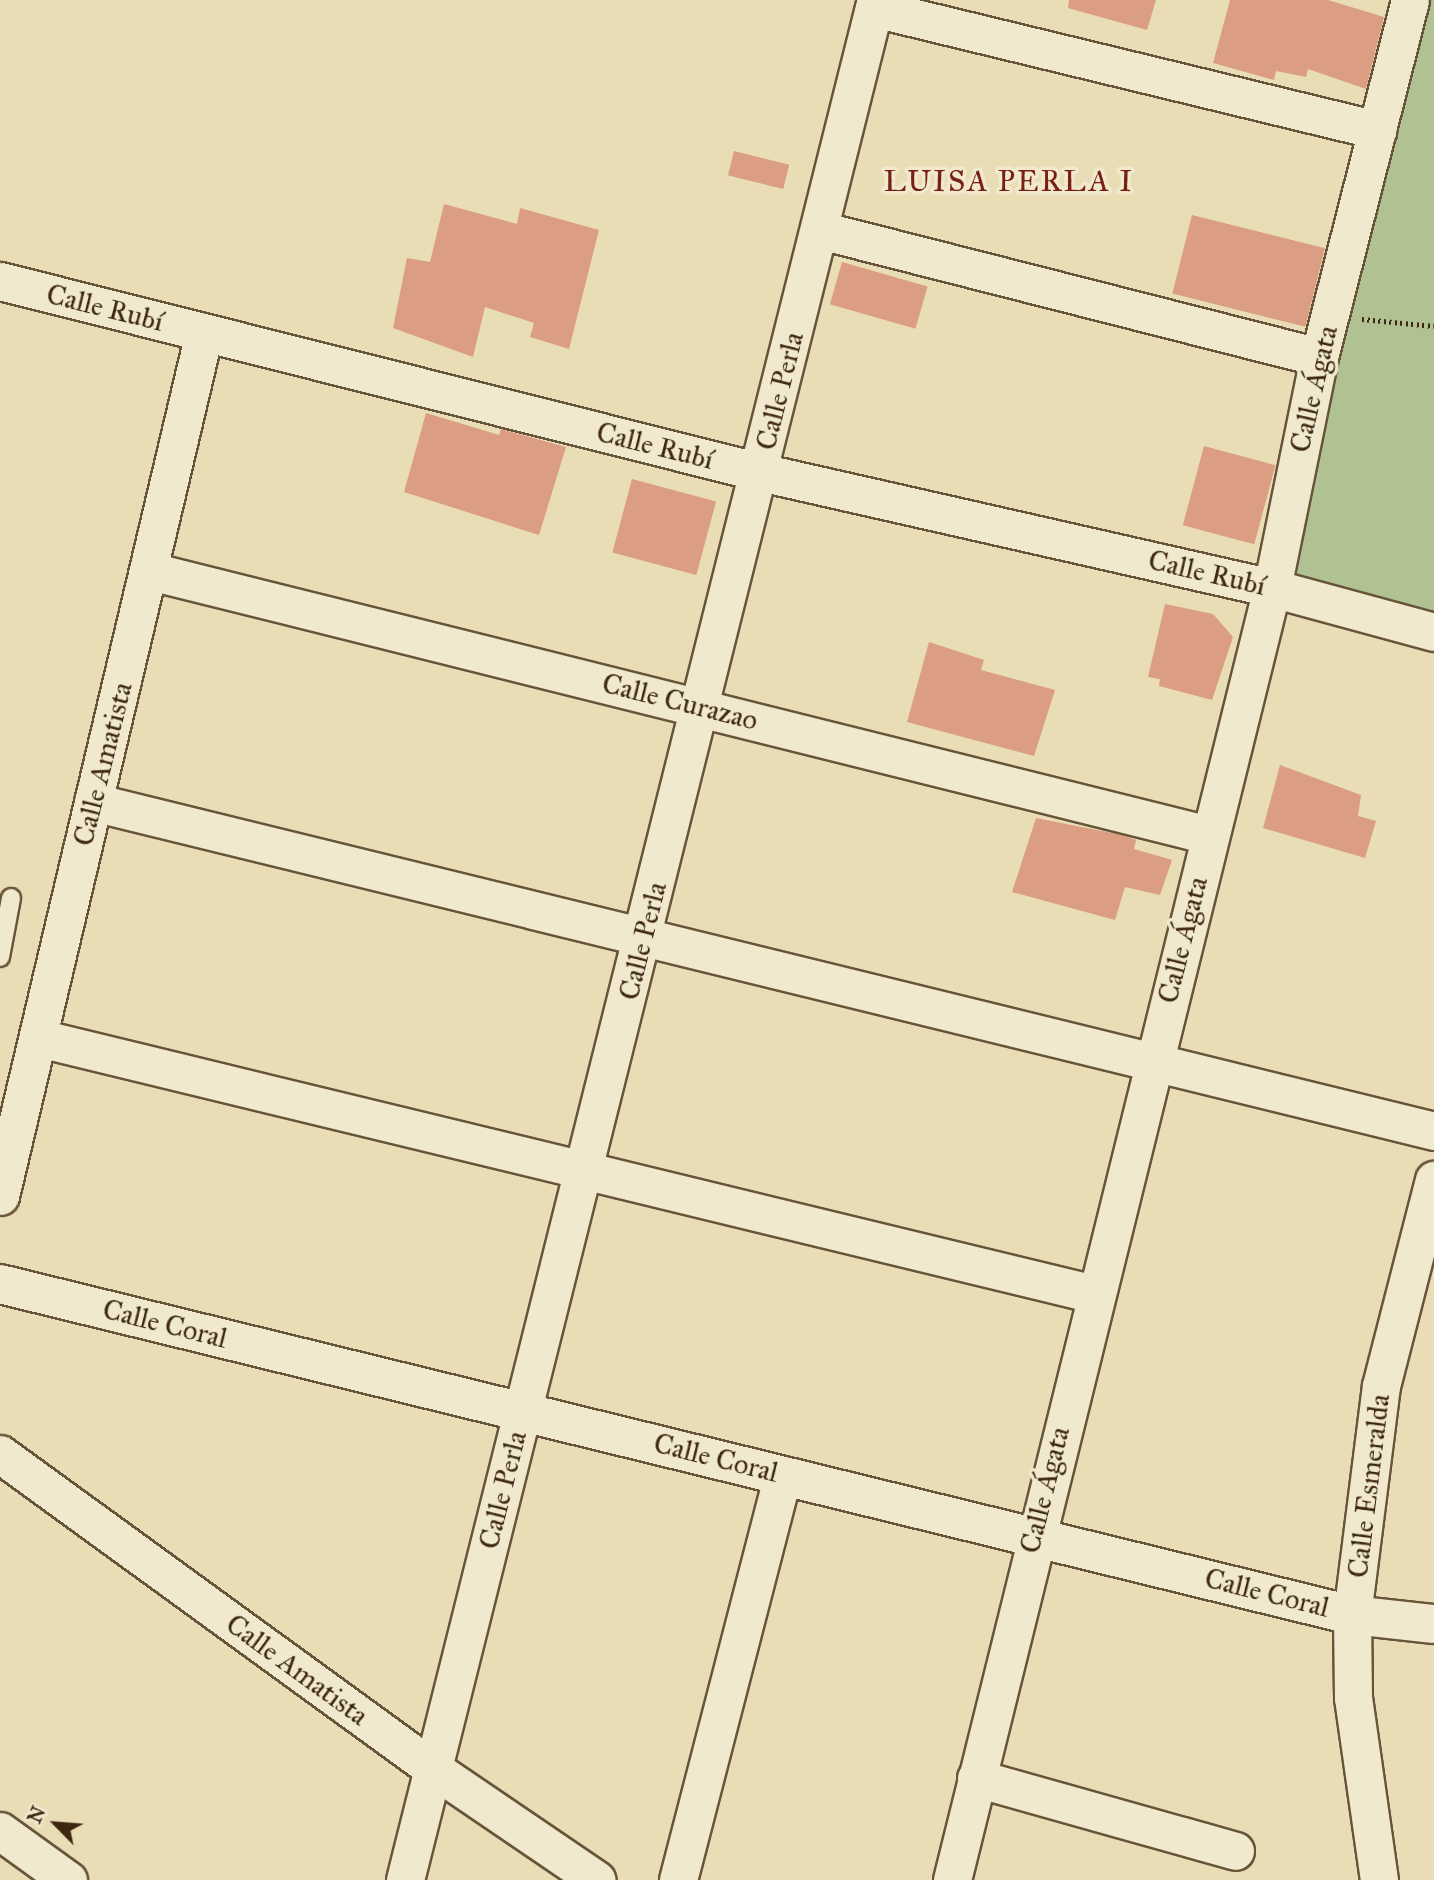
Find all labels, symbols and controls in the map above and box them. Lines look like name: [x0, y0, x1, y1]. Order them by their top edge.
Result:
district label: LUISA PERLA I: [885, 163, 1133, 199]
street label: Calle Rubí: [43, 277, 167, 339]
street label: Calle Ágata: [1283, 322, 1345, 456]
street label: Calle Perla: [749, 329, 811, 453]
street label: Calle Rubí: [593, 415, 717, 477]
street label: Calle Rubí: [1145, 543, 1269, 603]
street label: Calle Curazao: [599, 666, 761, 738]
street label: Calle Amatista: [66, 679, 140, 849]
street label: Calle Ágata: [1151, 873, 1215, 1007]
street label: Calle Perla: [612, 879, 674, 1003]
street label: Calle Coral: [99, 1292, 231, 1356]
street label: Calle Esmeralda: [1341, 1392, 1397, 1580]
street label: Calle Ágata: [1013, 1423, 1077, 1557]
street label: Calle Coral: [650, 1426, 782, 1490]
street label: Calle Perla: [472, 1428, 534, 1552]
street label: Calle Coral: [1201, 1561, 1333, 1625]
street label: Calle Amatista: [219, 1607, 375, 1733]
north arrow: [21, 1789, 91, 1859]
text: N: [23, 1803, 50, 1827]

